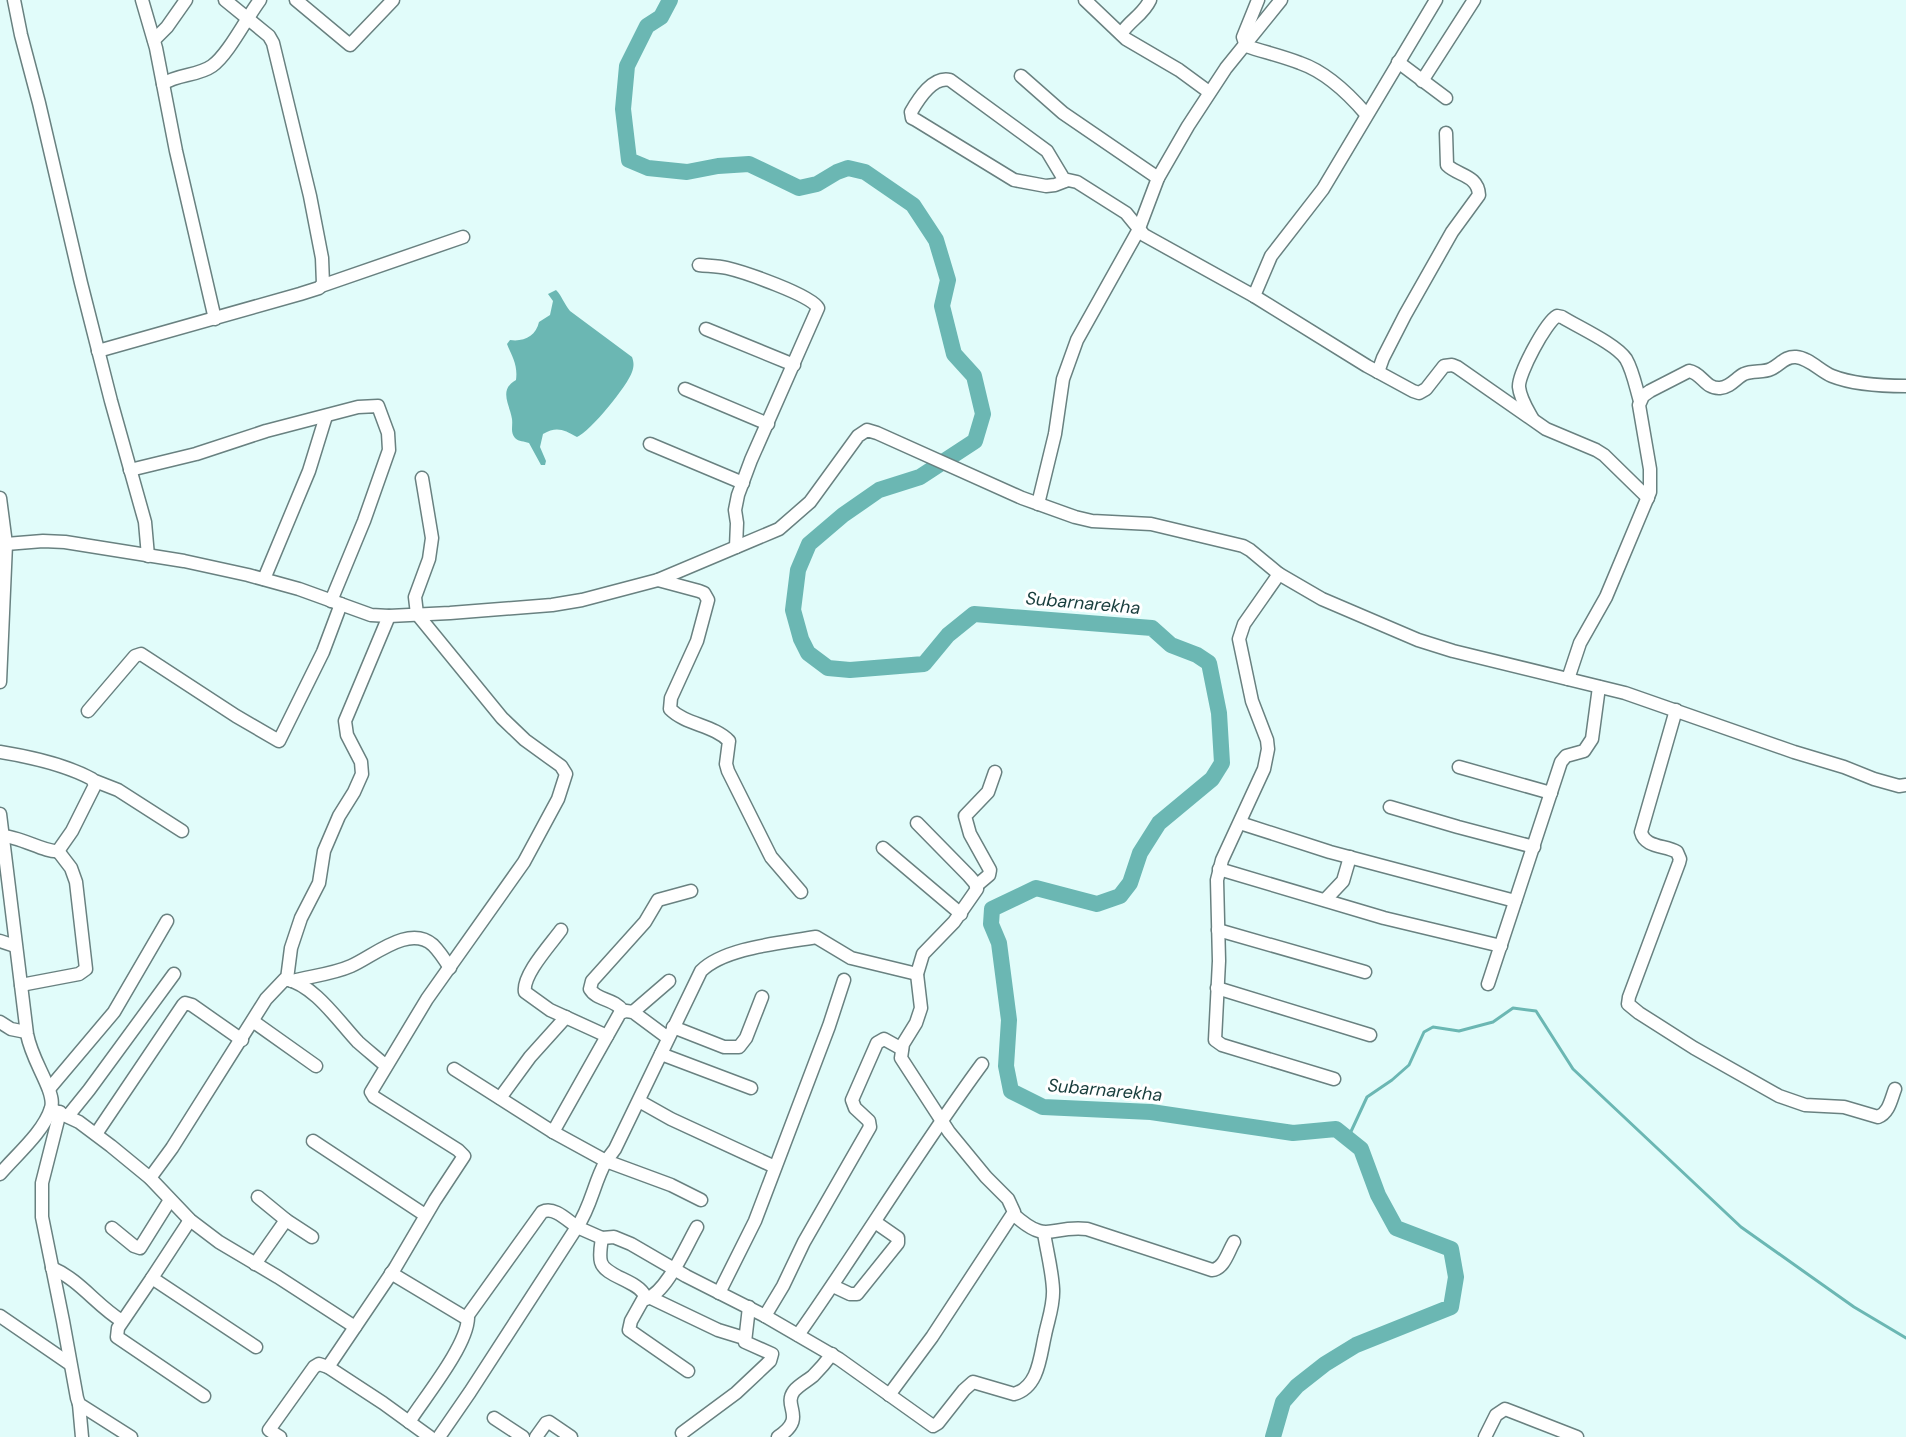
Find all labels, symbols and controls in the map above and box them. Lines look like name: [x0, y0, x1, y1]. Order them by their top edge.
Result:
water label: Subarnarekha: [1025, 586, 1141, 620]
water label: Subarnarekha: [1047, 1073, 1163, 1107]

